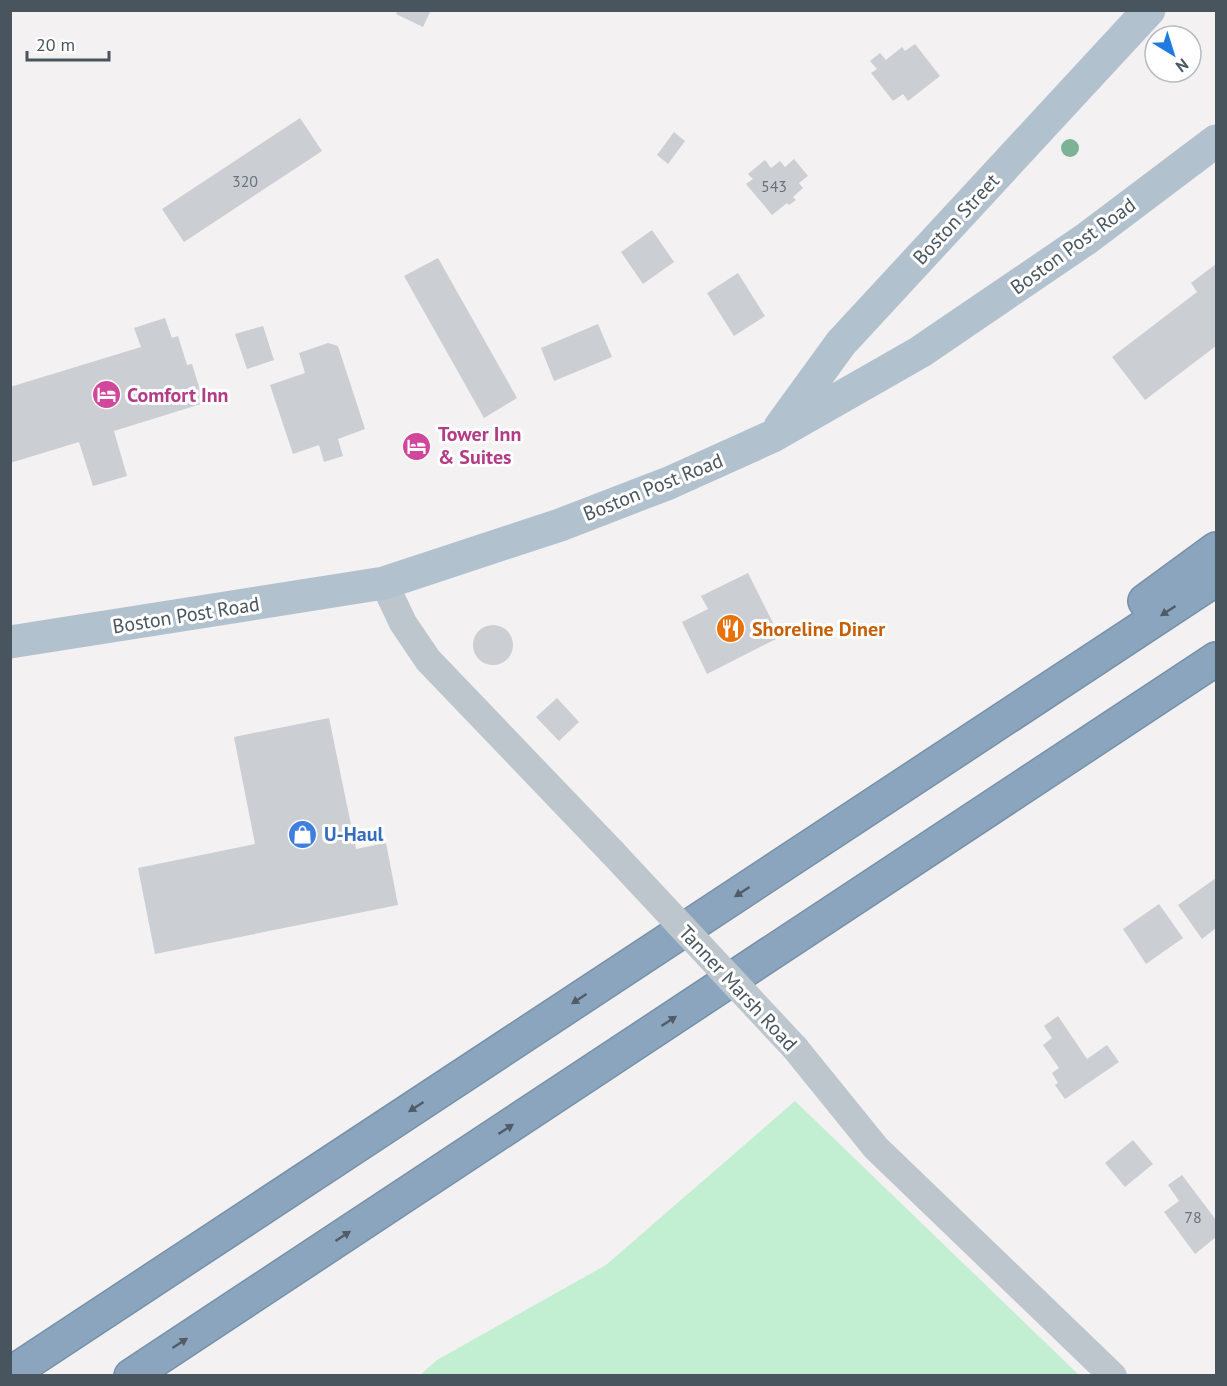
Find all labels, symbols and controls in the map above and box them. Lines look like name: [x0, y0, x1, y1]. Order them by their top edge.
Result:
scale bar: [27, 24, 110, 62]
north arrow: [1143, 24, 1203, 84]
text: 20 m: [36, 33, 75, 56]
text: N: [1172, 55, 1193, 77]
street label: Boston Street: [907, 168, 1005, 270]
house number: 320: [232, 171, 258, 191]
house number: 543: [761, 176, 787, 196]
street label: Boston Post Road: [1005, 192, 1141, 300]
hotel icon: Comfort Inn: [90, 379, 122, 411]
place label: Comfort Inn: [127, 382, 229, 408]
place label: Tower Inn & Suites: [438, 421, 521, 470]
hotel icon: Tower Inn & Suites: [401, 430, 433, 462]
street label: Boston Post Road: [579, 447, 727, 527]
street label: Boston Post Road: [111, 591, 261, 639]
one-way arrow: [1159, 606, 1176, 617]
restaurant icon: Shoreline Diner: [715, 613, 747, 645]
place label: Shoreline Diner: [752, 616, 885, 642]
shop icon: U-Haul: [287, 818, 319, 850]
place label: U-Haul: [324, 821, 383, 847]
one-way arrow: [734, 887, 750, 898]
street label: Tanner Marsh Road: [673, 920, 803, 1056]
one-way arrow: [571, 994, 587, 1005]
one-way arrow: [660, 1016, 677, 1027]
one-way arrow: [408, 1101, 424, 1112]
one-way arrow: [498, 1123, 514, 1134]
house number: 78: [1184, 1207, 1202, 1227]
one-way arrow: [335, 1231, 351, 1242]
one-way arrow: [172, 1338, 188, 1349]

